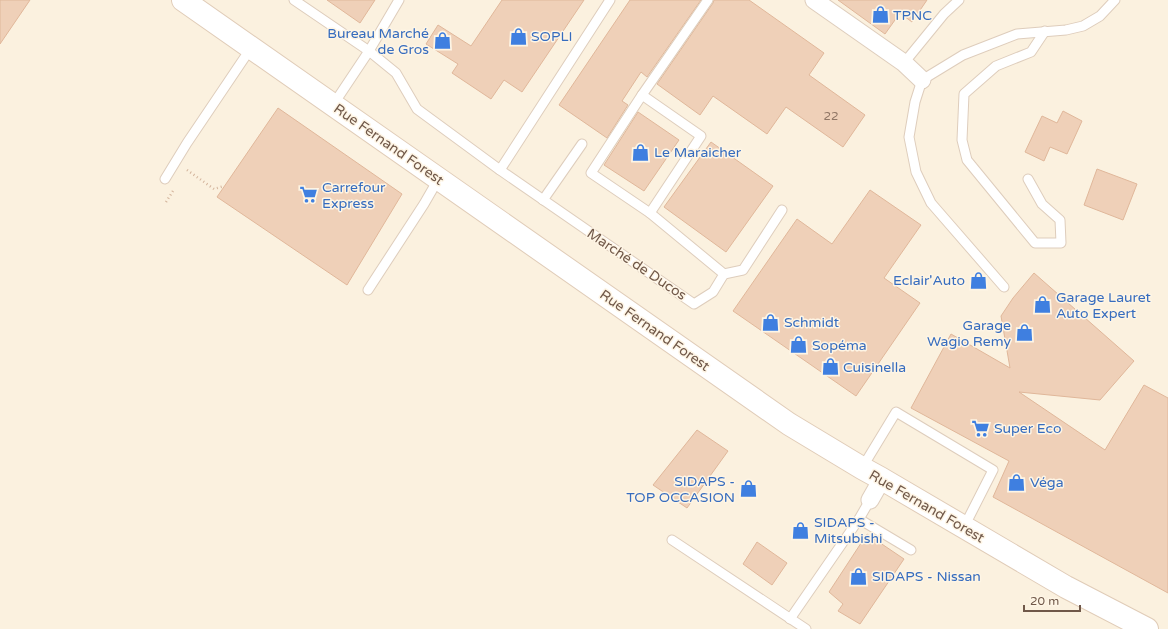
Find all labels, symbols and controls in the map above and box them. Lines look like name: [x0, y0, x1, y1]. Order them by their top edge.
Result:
shop icon: TPNC: [870, 5, 890, 25]
place label: TPNC: [893, 7, 932, 24]
place label: Bureau Marché de Gros: [327, 25, 429, 58]
shop icon: SOPLI: [508, 26, 528, 46]
place label: SOPLI: [531, 28, 572, 45]
shop icon: Bureau Marché de Gros: [432, 31, 452, 51]
street label: Rue Fernand Forest: [330, 100, 447, 189]
house number: 22: [823, 109, 839, 123]
shop icon: Le Maraicher: [631, 142, 651, 162]
place label: Le Maraicher: [654, 144, 742, 161]
place label: Carrefour Express: [322, 179, 386, 212]
supermarket icon: Carrefour Express: [299, 185, 319, 205]
street label: Marché de Ducos: [584, 225, 690, 304]
shop icon: Eclair'Auto: [968, 270, 988, 290]
place label: Eclair'Auto: [893, 272, 965, 289]
street label: Rue Fernand Forest: [596, 286, 713, 375]
place label: Garage Lauret Auto Expert: [1056, 289, 1152, 322]
shop icon: Garage Lauret Auto Expert: [1033, 295, 1053, 315]
shop icon: Schmidt: [761, 312, 781, 332]
place label: Schmidt: [784, 314, 840, 331]
place label: Garage Wagio Remy: [927, 317, 1011, 350]
shop icon: Garage Wagio Remy: [1014, 323, 1034, 343]
shop icon: Sopéma: [789, 335, 809, 355]
place label: Sopéma: [812, 337, 867, 354]
shop icon: Cuisinella: [820, 357, 840, 377]
place label: Cuisinella: [843, 359, 906, 376]
supermarket icon: Super Eco: [971, 418, 991, 438]
place label: Super Eco: [994, 420, 1061, 437]
street label: Rue Fernand Forest: [866, 467, 988, 547]
shop icon: Véga: [1007, 472, 1027, 492]
place label: SIDAPS - TOP OCCASION: [626, 473, 735, 506]
place label: Véga: [1030, 474, 1064, 491]
shop icon: SIDAPS - TOP OCCASION: [738, 479, 758, 499]
place label: SIDAPS - Mitsubishi: [814, 514, 883, 547]
shop icon: SIDAPS - Mitsubishi: [791, 520, 811, 540]
shop icon: SIDAPS - Nissan: [849, 566, 869, 586]
place label: SIDAPS - Nissan: [872, 568, 981, 585]
scale bar: [1024, 587, 1080, 613]
text: 20 m: [1030, 594, 1059, 608]

